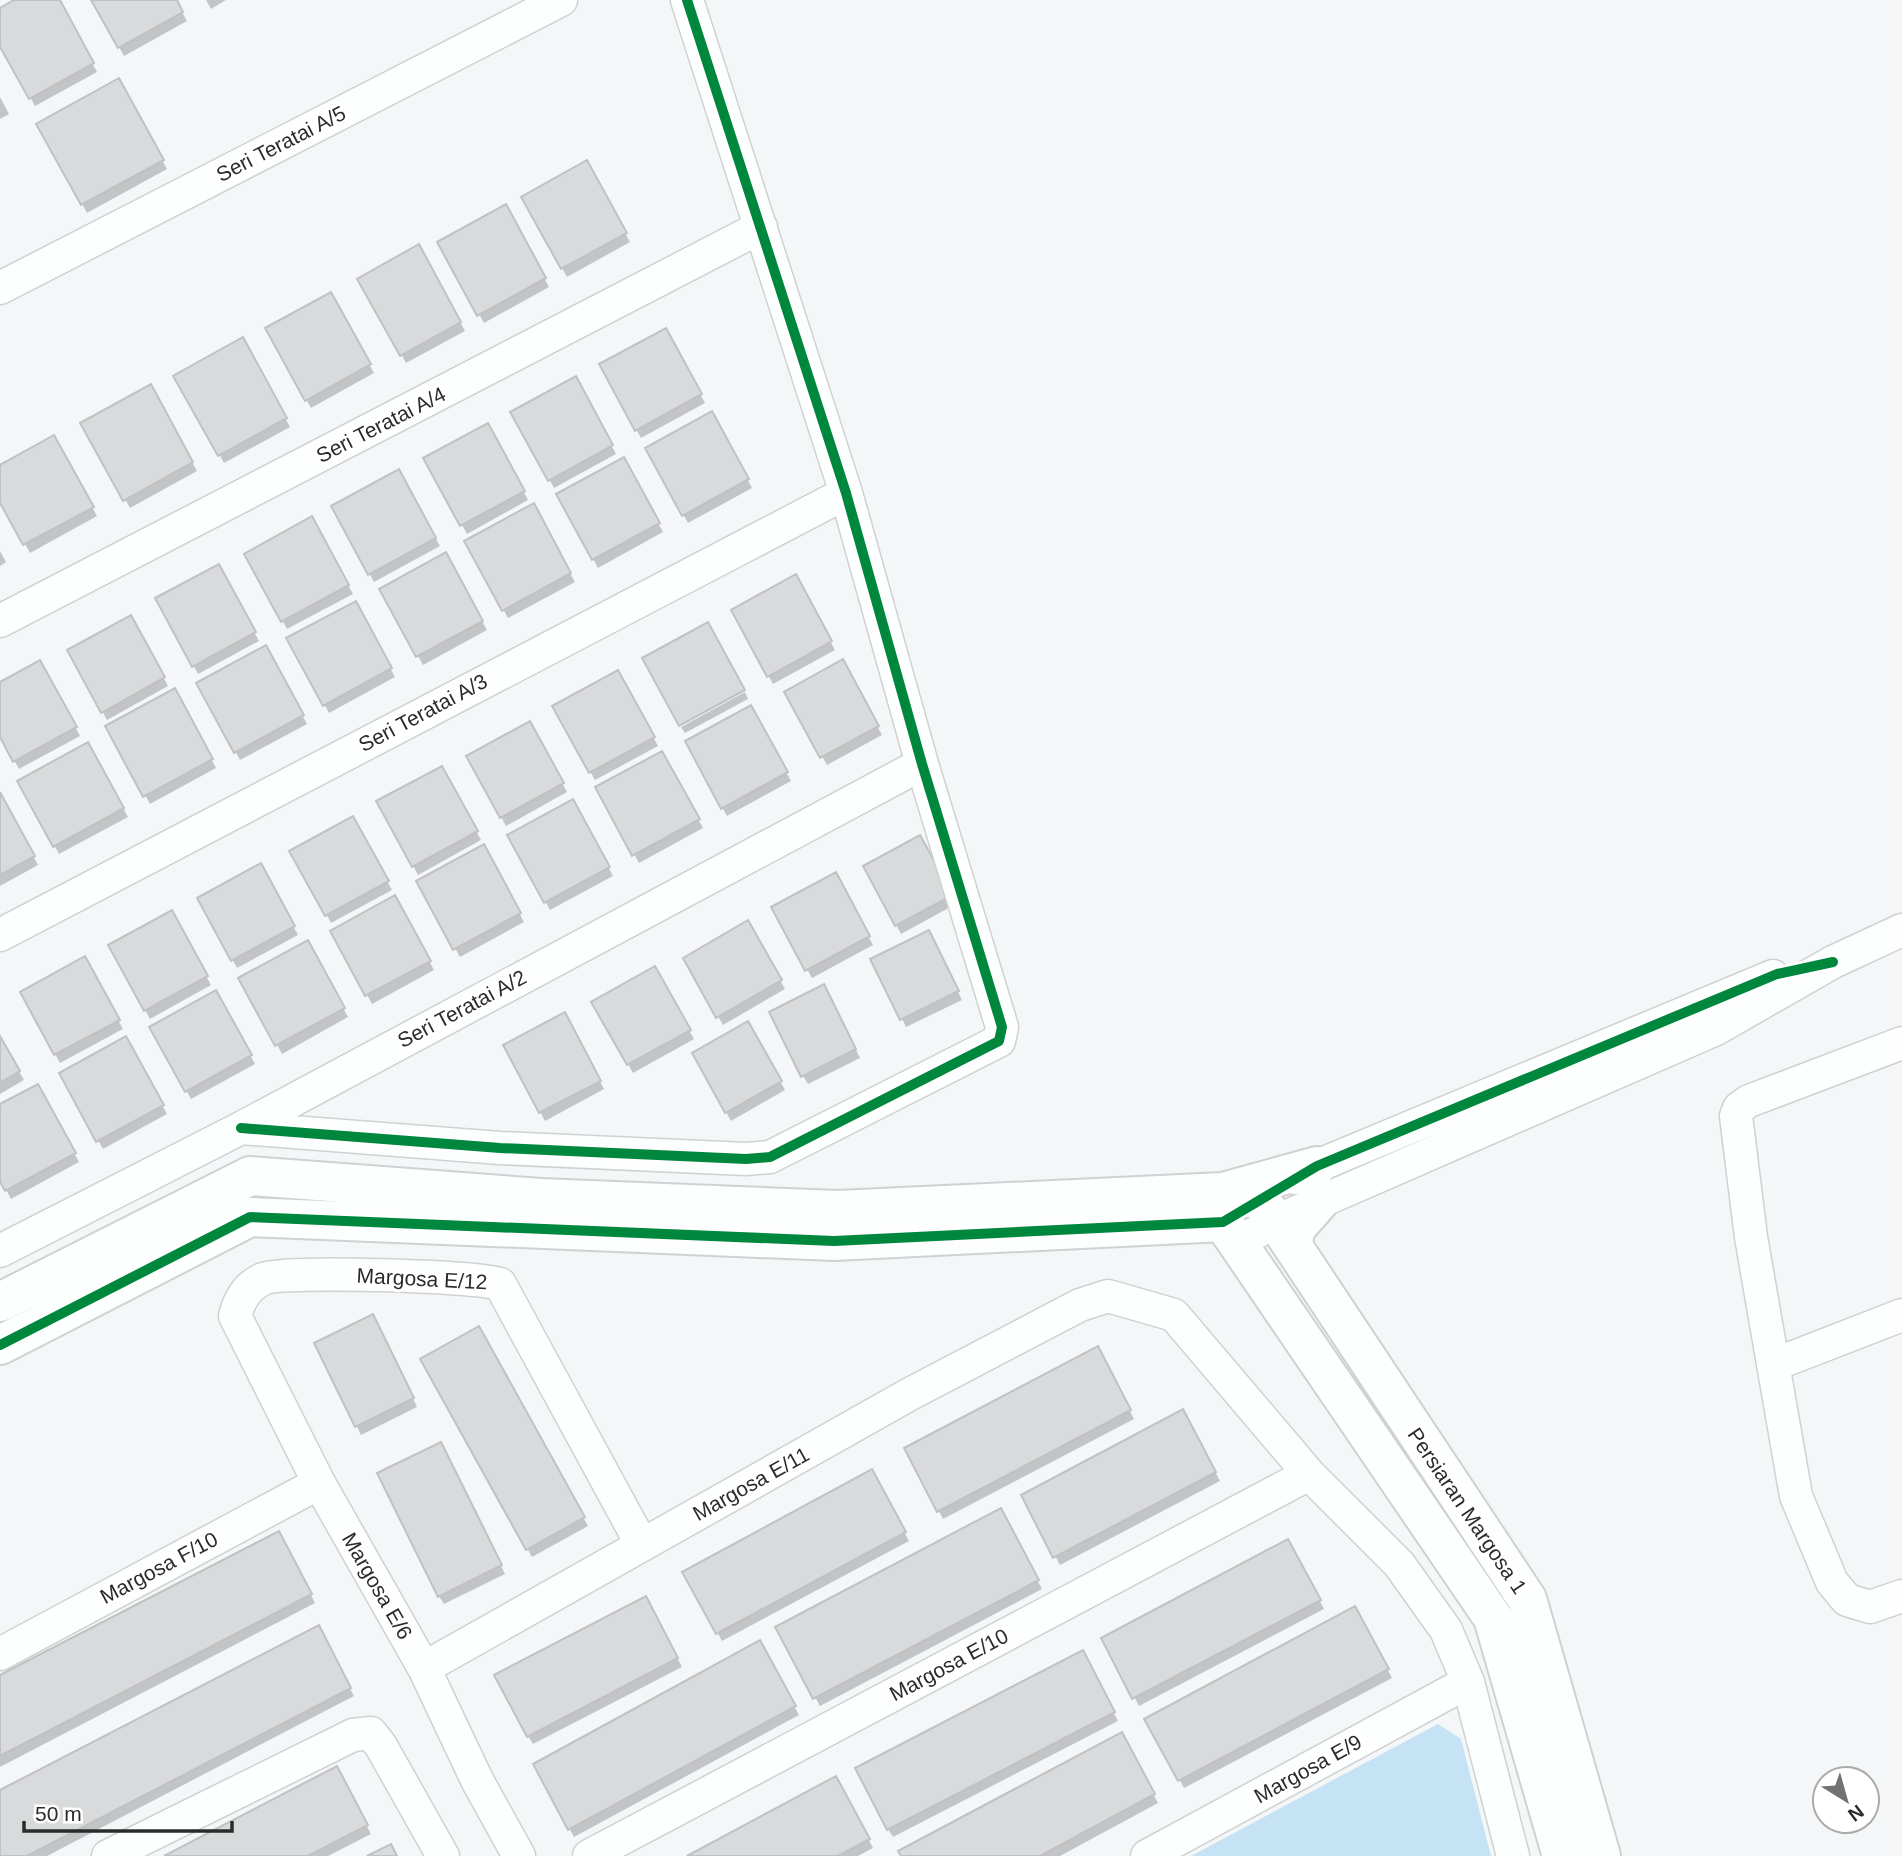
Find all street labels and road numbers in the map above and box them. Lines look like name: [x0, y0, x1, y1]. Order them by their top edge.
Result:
street label: Seri Teratai A/5: [212, 101, 349, 186]
street label: Seri Teratai A/4: [312, 382, 450, 467]
street label: Seri Teratai A/3: [355, 669, 491, 756]
street label: Seri Teratai A/2: [394, 965, 530, 1052]
street label: Margosa E/12: [356, 1264, 488, 1293]
street label: Persiaran Margosa 1: [1403, 1423, 1531, 1598]
street label: Margosa E/11: [689, 1442, 813, 1525]
street label: Margosa F/10: [96, 1527, 221, 1608]
street label: Margosa E/6: [338, 1528, 417, 1643]
street label: Margosa E/10: [886, 1624, 1012, 1705]
street label: Margosa E/9: [1250, 1730, 1365, 1807]

